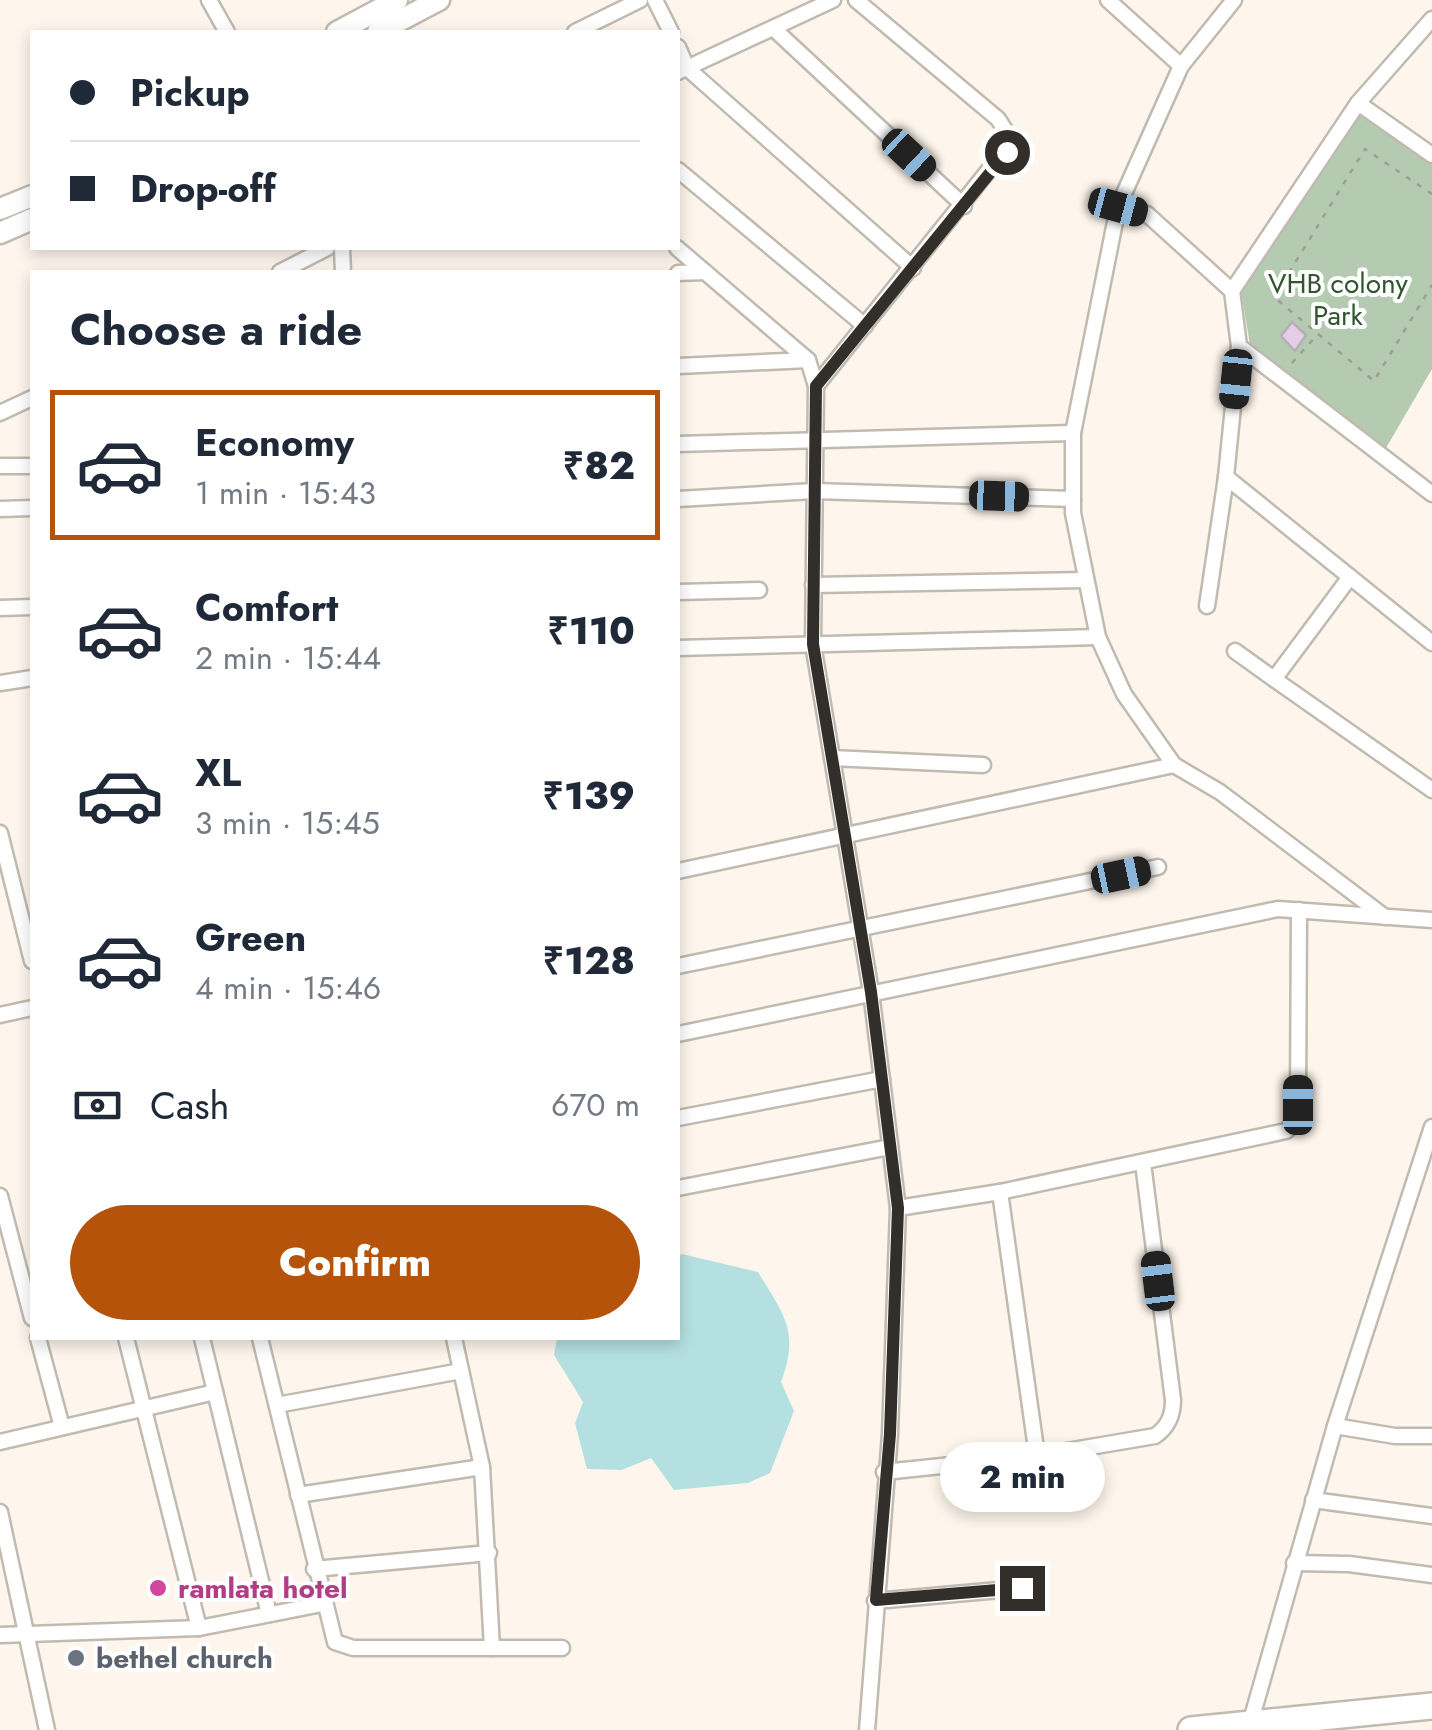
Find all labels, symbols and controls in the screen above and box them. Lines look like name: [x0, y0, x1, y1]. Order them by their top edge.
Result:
text: Pickup: [130, 65, 250, 120]
car: [877, 124, 941, 186]
route start: [985, 130, 1030, 175]
text: Drop-off: [130, 161, 276, 216]
car: [1085, 185, 1151, 229]
park label: VHB colony Park: [1268, 263, 1409, 336]
text: Choose a ride: [70, 297, 362, 362]
car: [1218, 348, 1254, 410]
text: Economy: [195, 415, 354, 470]
icon: car: [75, 420, 165, 510]
text: ₹82: [563, 438, 635, 493]
text: 1 min · 15:43: [195, 470, 376, 516]
car: [968, 480, 1030, 512]
text: Comfort: [195, 580, 338, 635]
icon: car: [75, 585, 165, 675]
text: ₹110: [547, 603, 635, 658]
text: 2 min · 15:44: [195, 635, 381, 681]
text: XL: [195, 745, 241, 800]
icon: car: [75, 750, 165, 840]
text: ₹139: [542, 768, 635, 823]
text: 3 min · 15:45: [195, 800, 380, 846]
car: [1089, 854, 1153, 896]
text: Green: [195, 910, 306, 965]
icon: car: [75, 915, 165, 1005]
text: ₹128: [543, 933, 635, 988]
text: 4 min · 15:46: [195, 965, 381, 1011]
car: [1283, 1075, 1313, 1135]
icon: cash: [70, 1078, 125, 1133]
text: Cash: [150, 1078, 230, 1133]
text: 670 m: [551, 1082, 640, 1128]
button: Confirm: [70, 1205, 640, 1320]
car: [1139, 1249, 1177, 1313]
callout: 2 min: [940, 1443, 1104, 1513]
text: 2 min: [980, 1454, 1065, 1500]
route end: [1000, 1566, 1045, 1611]
place label: ramlata hotel: [178, 1568, 348, 1609]
marker: ramlata hotel: [147, 1577, 169, 1599]
place label: bethel church: [96, 1638, 273, 1679]
marker: bethel church: [65, 1647, 87, 1669]

